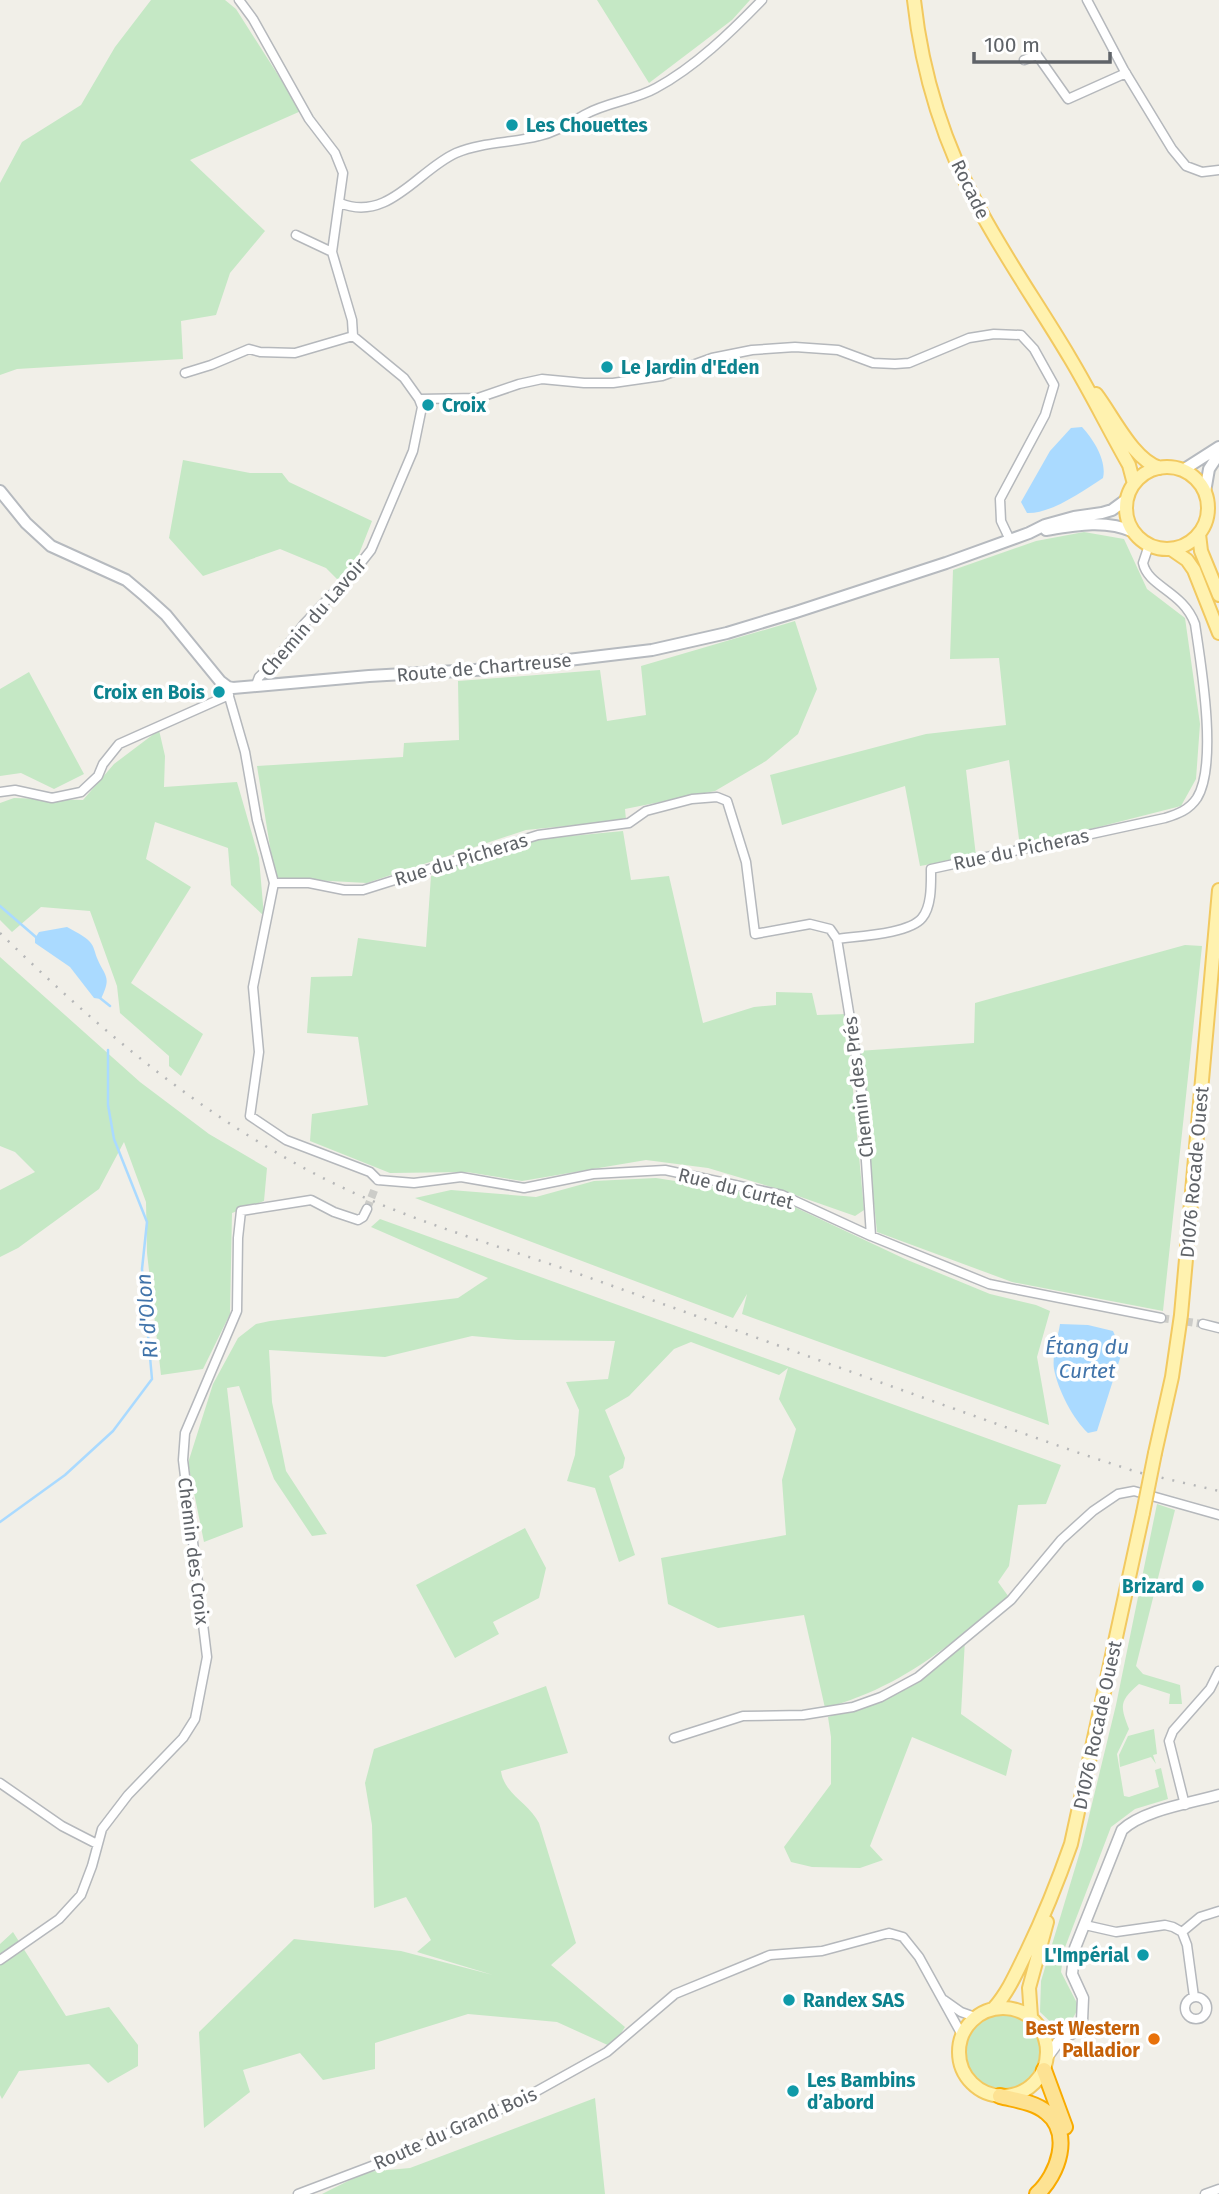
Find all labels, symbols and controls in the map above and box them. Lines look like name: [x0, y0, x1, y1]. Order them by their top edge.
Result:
scale bar: [974, 21, 1110, 65]
text: 100 m: [984, 32, 1040, 58]
place label: Les Chouettes: [526, 114, 648, 137]
marker: Les Chouettes: [504, 117, 520, 133]
street label: Rocade: [946, 156, 995, 223]
place label: Le Jardin d'Eden: [621, 356, 759, 379]
marker: Le Jardin d'Eden: [599, 359, 615, 375]
place label: Croix: [442, 394, 486, 417]
marker: Croix: [420, 397, 436, 413]
street label: Chemin du Lavoir: [256, 553, 372, 681]
street label: Route de Chartreuse: [396, 648, 573, 687]
place label: Croix en Bois: [93, 681, 205, 704]
marker: Croix en Bois: [211, 684, 227, 700]
street label: Rue du Picheras: [951, 824, 1091, 875]
street label: Rue du Picheras: [392, 828, 531, 891]
street label: Chemin des Prés: [838, 1015, 879, 1159]
street label: D1076 Rocade Ouest: [1176, 1085, 1213, 1259]
street label: Rue du Curtet: [676, 1163, 796, 1214]
water label: Ri d'Olon: [130, 1272, 164, 1360]
water label: Étang du Curtet: [1045, 1334, 1129, 1384]
street label: Chemin des Croix: [173, 1476, 214, 1627]
place label: Brizard: [1122, 1575, 1184, 1598]
marker: Brizard: [1190, 1578, 1206, 1594]
street label: D1076 Rocade Ouest: [1068, 1638, 1127, 1812]
place label: L'Impérial: [1044, 1944, 1129, 1967]
marker: L'Impérial: [1135, 1947, 1151, 1963]
place label: Randex SAS: [803, 1989, 905, 2012]
marker: Randex SAS: [781, 1992, 797, 2008]
place label: Best Western Palladior: [1025, 2017, 1140, 2062]
marker: Best Western Palladior: [1146, 2031, 1162, 2047]
place label: Les Bambins d’abord: [807, 2069, 915, 2114]
street label: Route du Grand Bois: [370, 2082, 540, 2175]
marker: Les Bambins d’abord: [785, 2083, 801, 2099]

